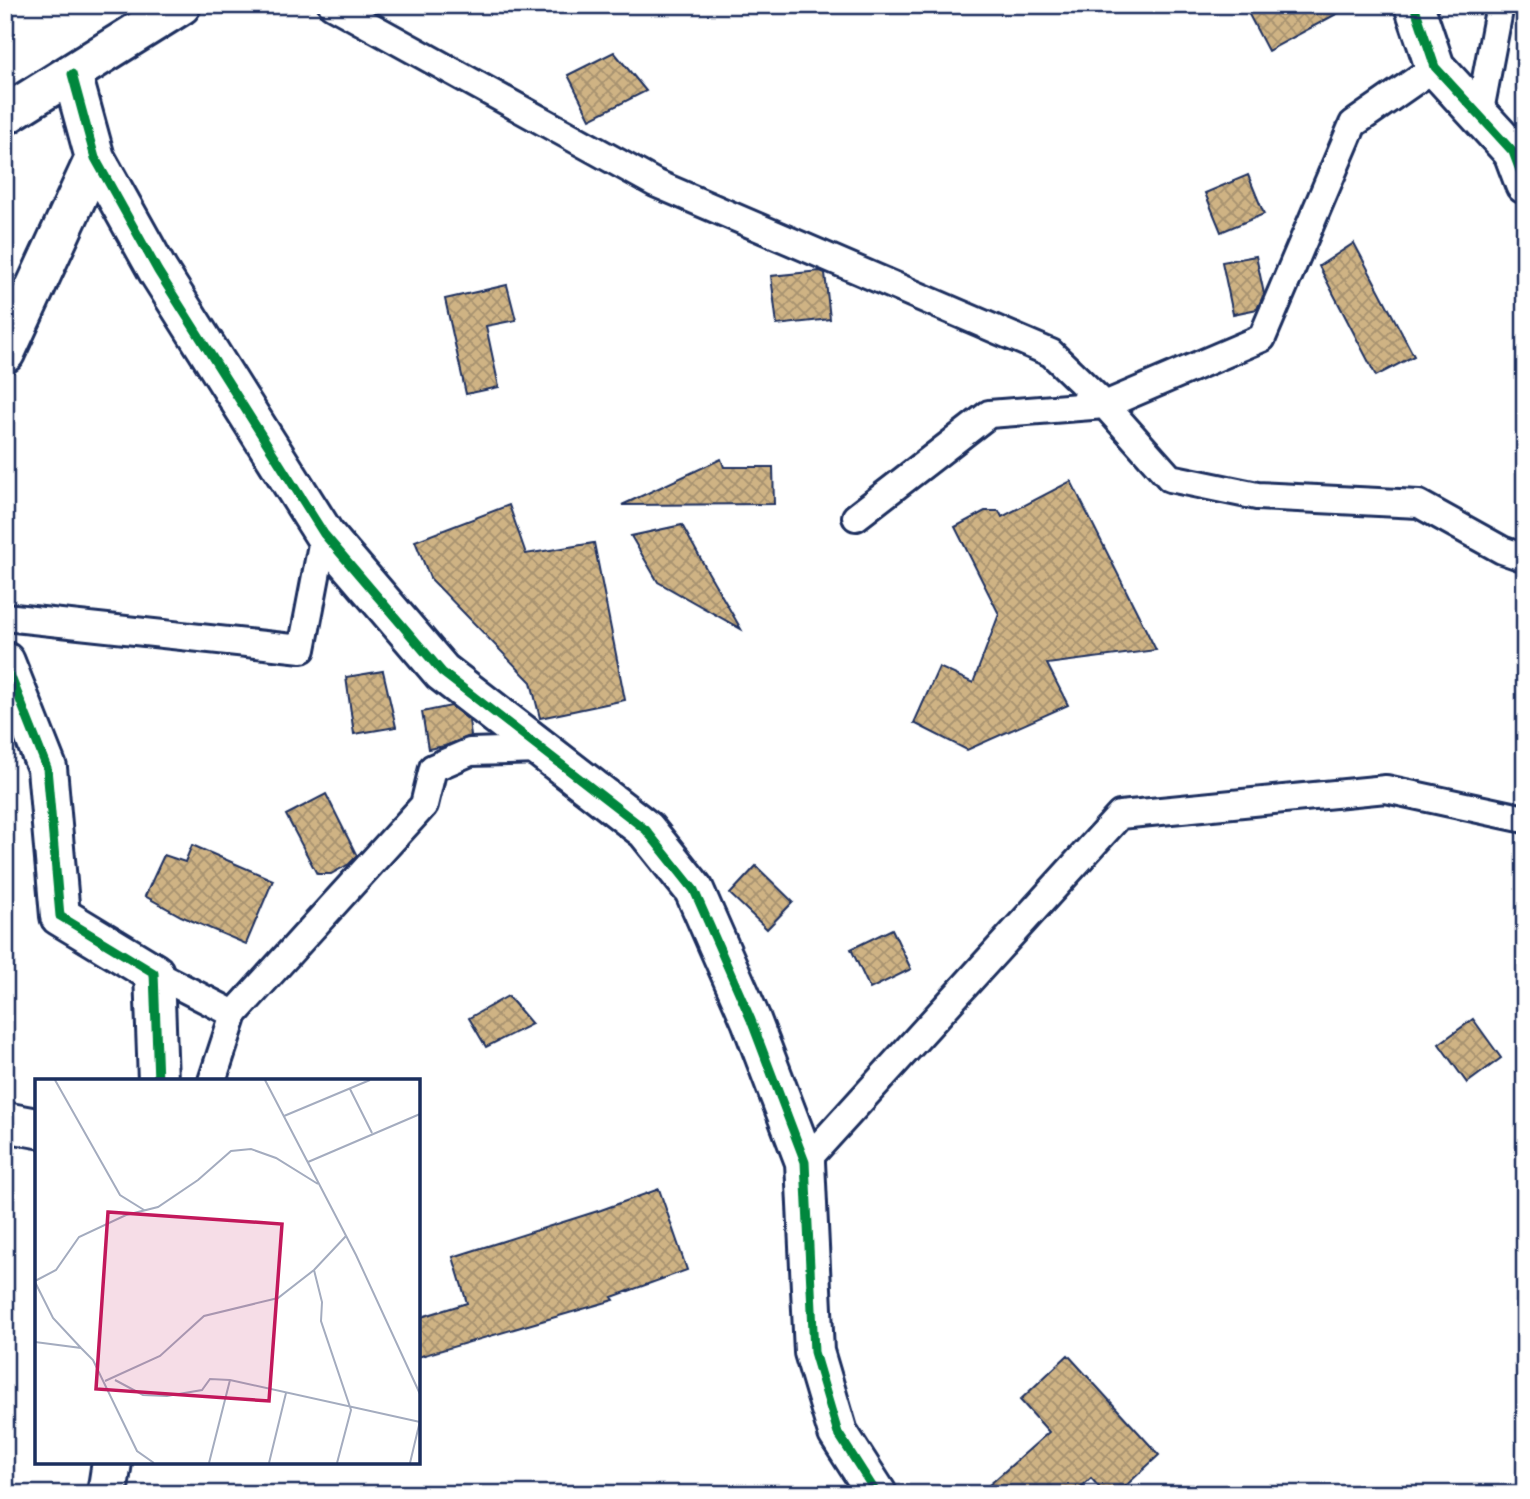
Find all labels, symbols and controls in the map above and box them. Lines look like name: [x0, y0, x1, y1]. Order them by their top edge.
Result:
inset map: [35, 1079, 420, 1464]

